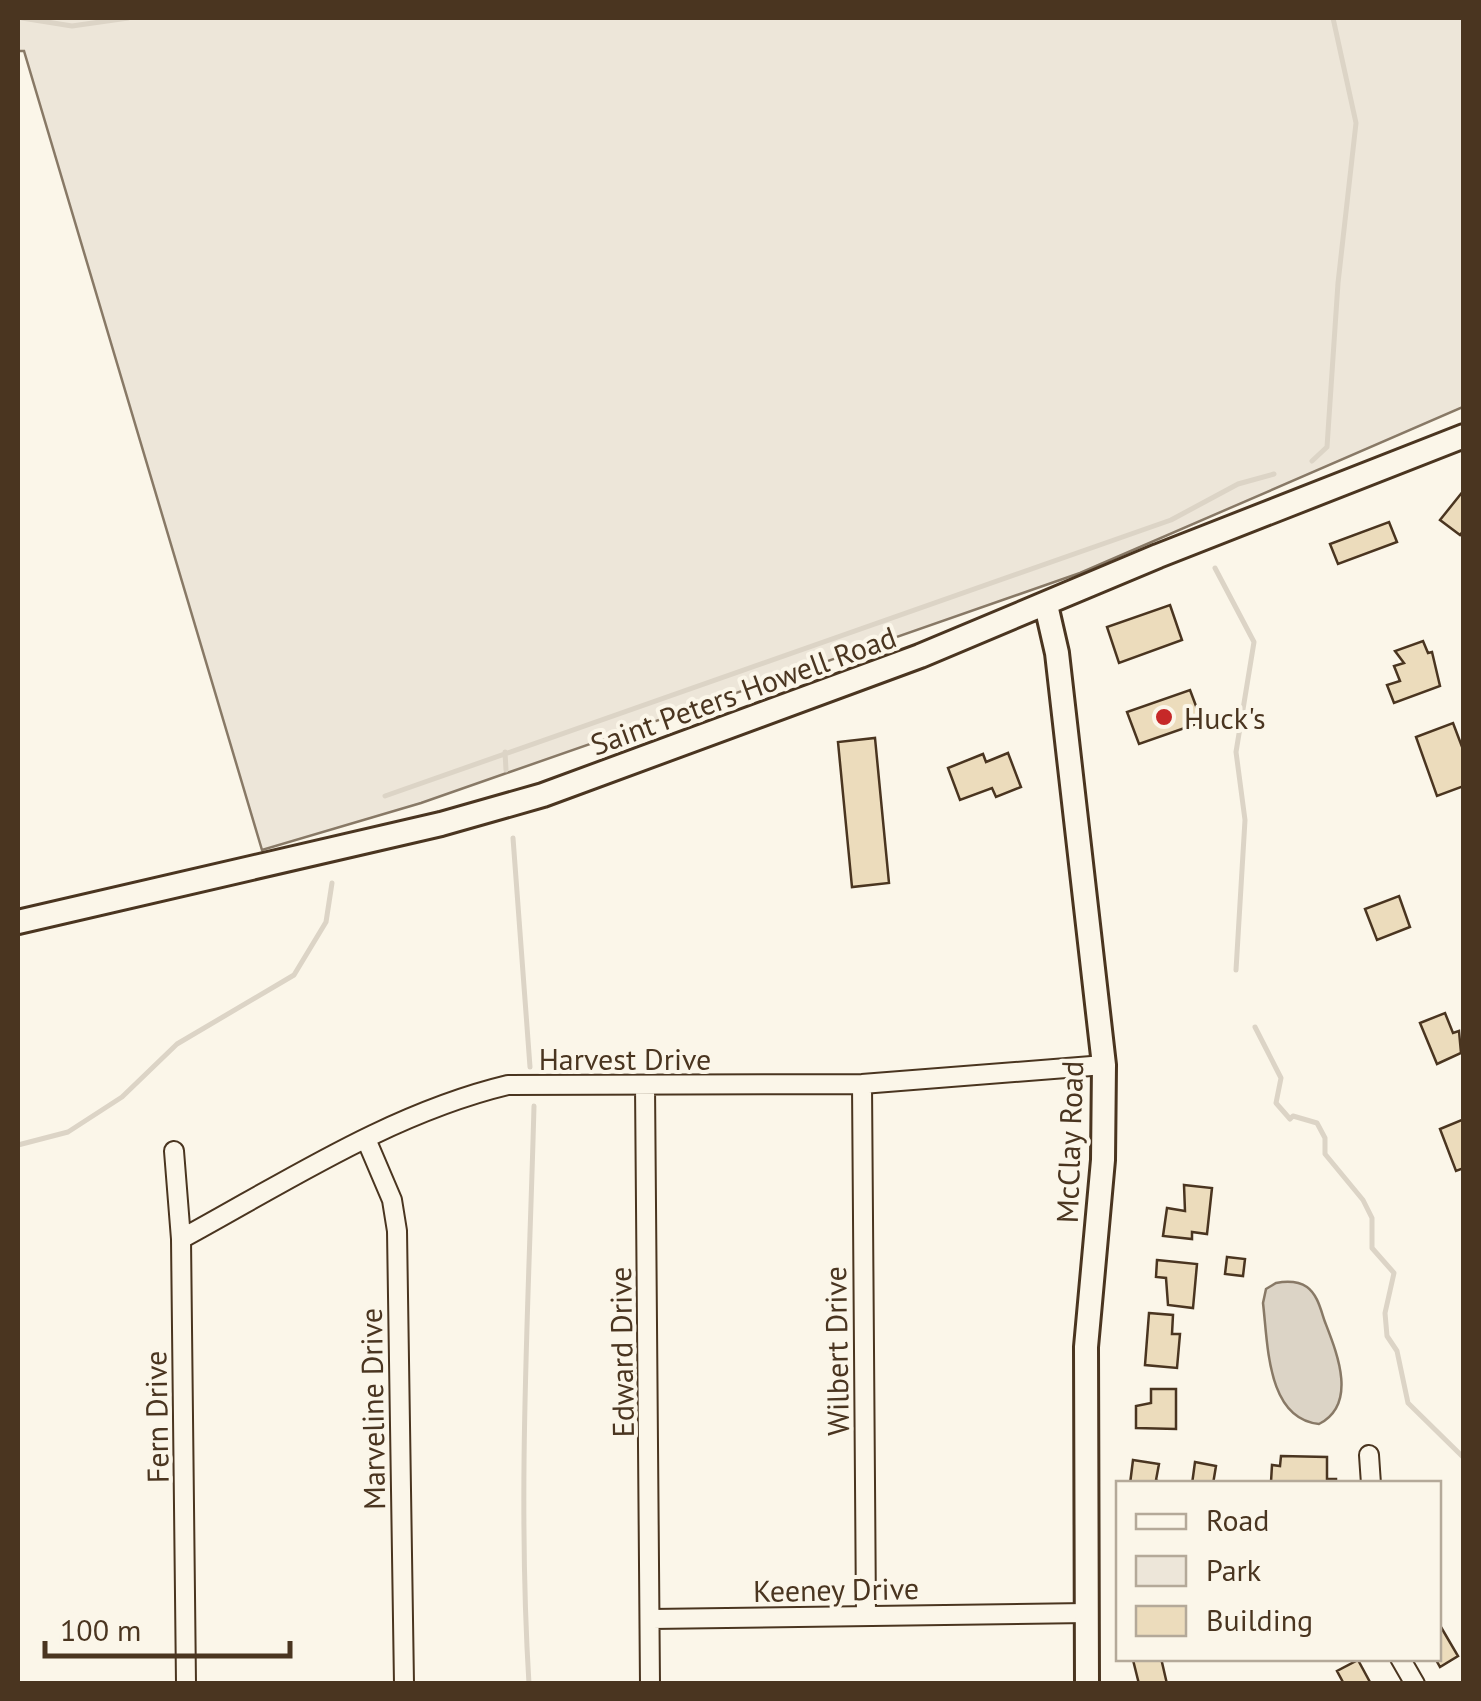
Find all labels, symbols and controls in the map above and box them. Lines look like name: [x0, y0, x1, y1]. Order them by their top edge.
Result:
street label: Saint Peters Howell Road: [585, 617, 901, 763]
place label: Huck's: [1184, 698, 1266, 737]
marker: Huck's: [1153, 706, 1175, 728]
street label: Harvest Drive: [539, 1039, 711, 1078]
street label: McClay Road: [1047, 1060, 1091, 1224]
street label: Edward Drive: [600, 1266, 642, 1438]
street label: Wilbert Drive: [815, 1266, 857, 1436]
street label: Marveline Drive: [351, 1308, 393, 1510]
street label: Fern Drive: [135, 1350, 177, 1484]
legend: [1116, 1481, 1441, 1661]
text: Road: [1206, 1500, 1270, 1539]
text: Park: [1206, 1550, 1262, 1589]
street label: Keeney Drive: [753, 1568, 919, 1610]
scale bar: [45, 1596, 290, 1658]
text: Building: [1206, 1600, 1313, 1639]
text: 100 m: [60, 1610, 141, 1649]

